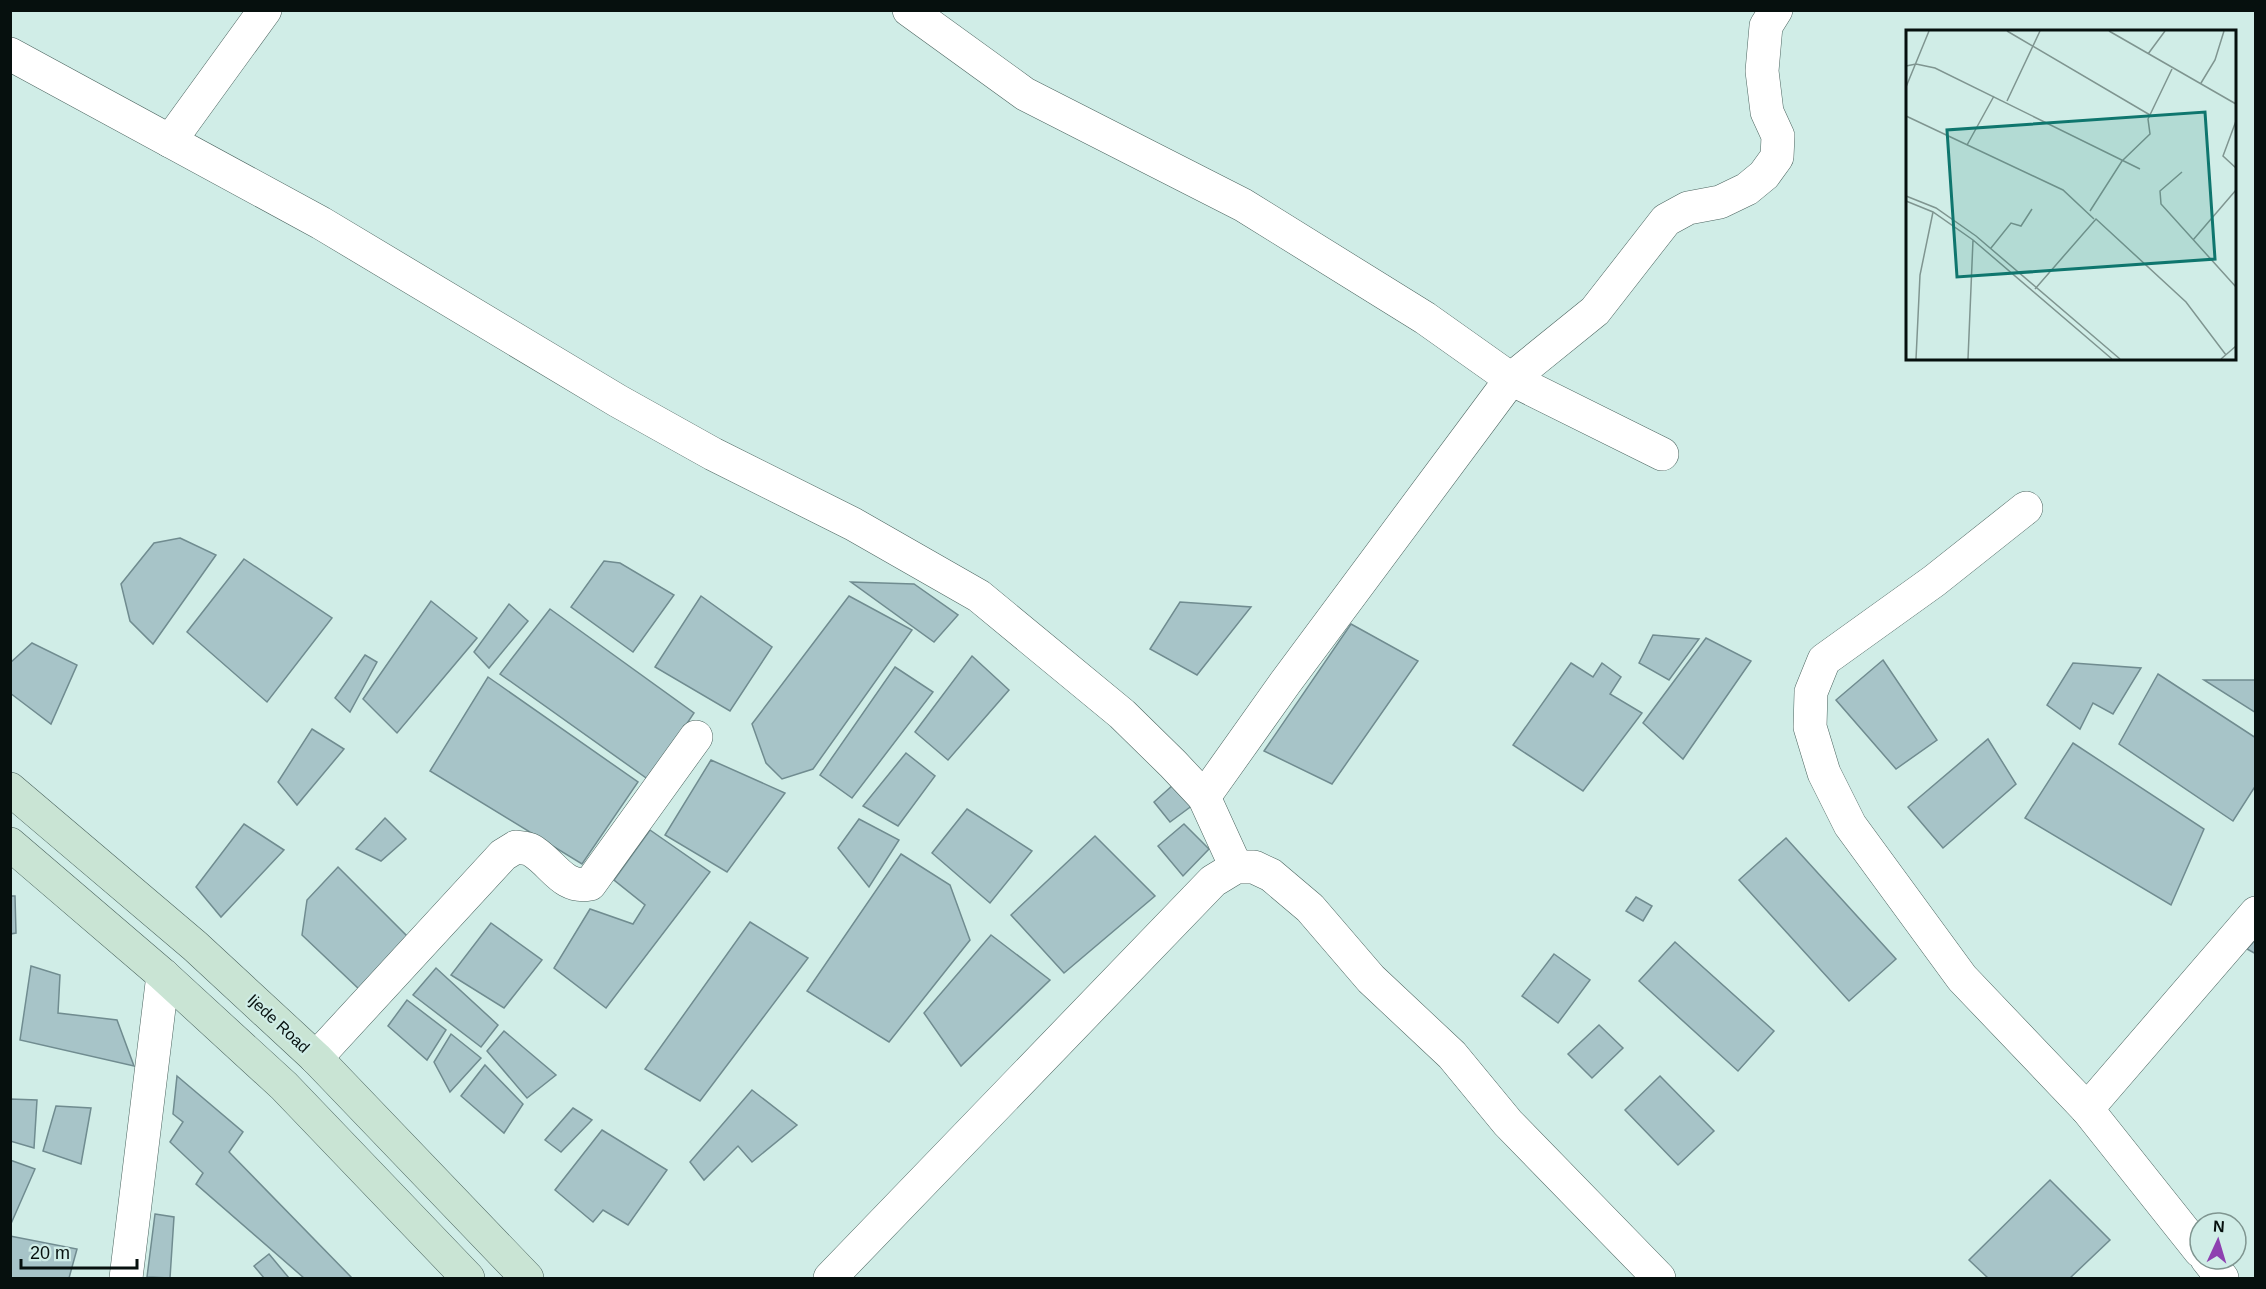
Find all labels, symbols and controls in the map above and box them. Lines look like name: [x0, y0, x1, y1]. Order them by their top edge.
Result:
inset map: [1906, 30, 2236, 360]
street label: Ijede Road: [245, 991, 313, 1056]
north arrow: [2188, 1211, 2248, 1271]
text: N: [2213, 1218, 2225, 1235]
scale bar: [21, 1232, 136, 1270]
text: 20 m: [30, 1243, 70, 1263]

